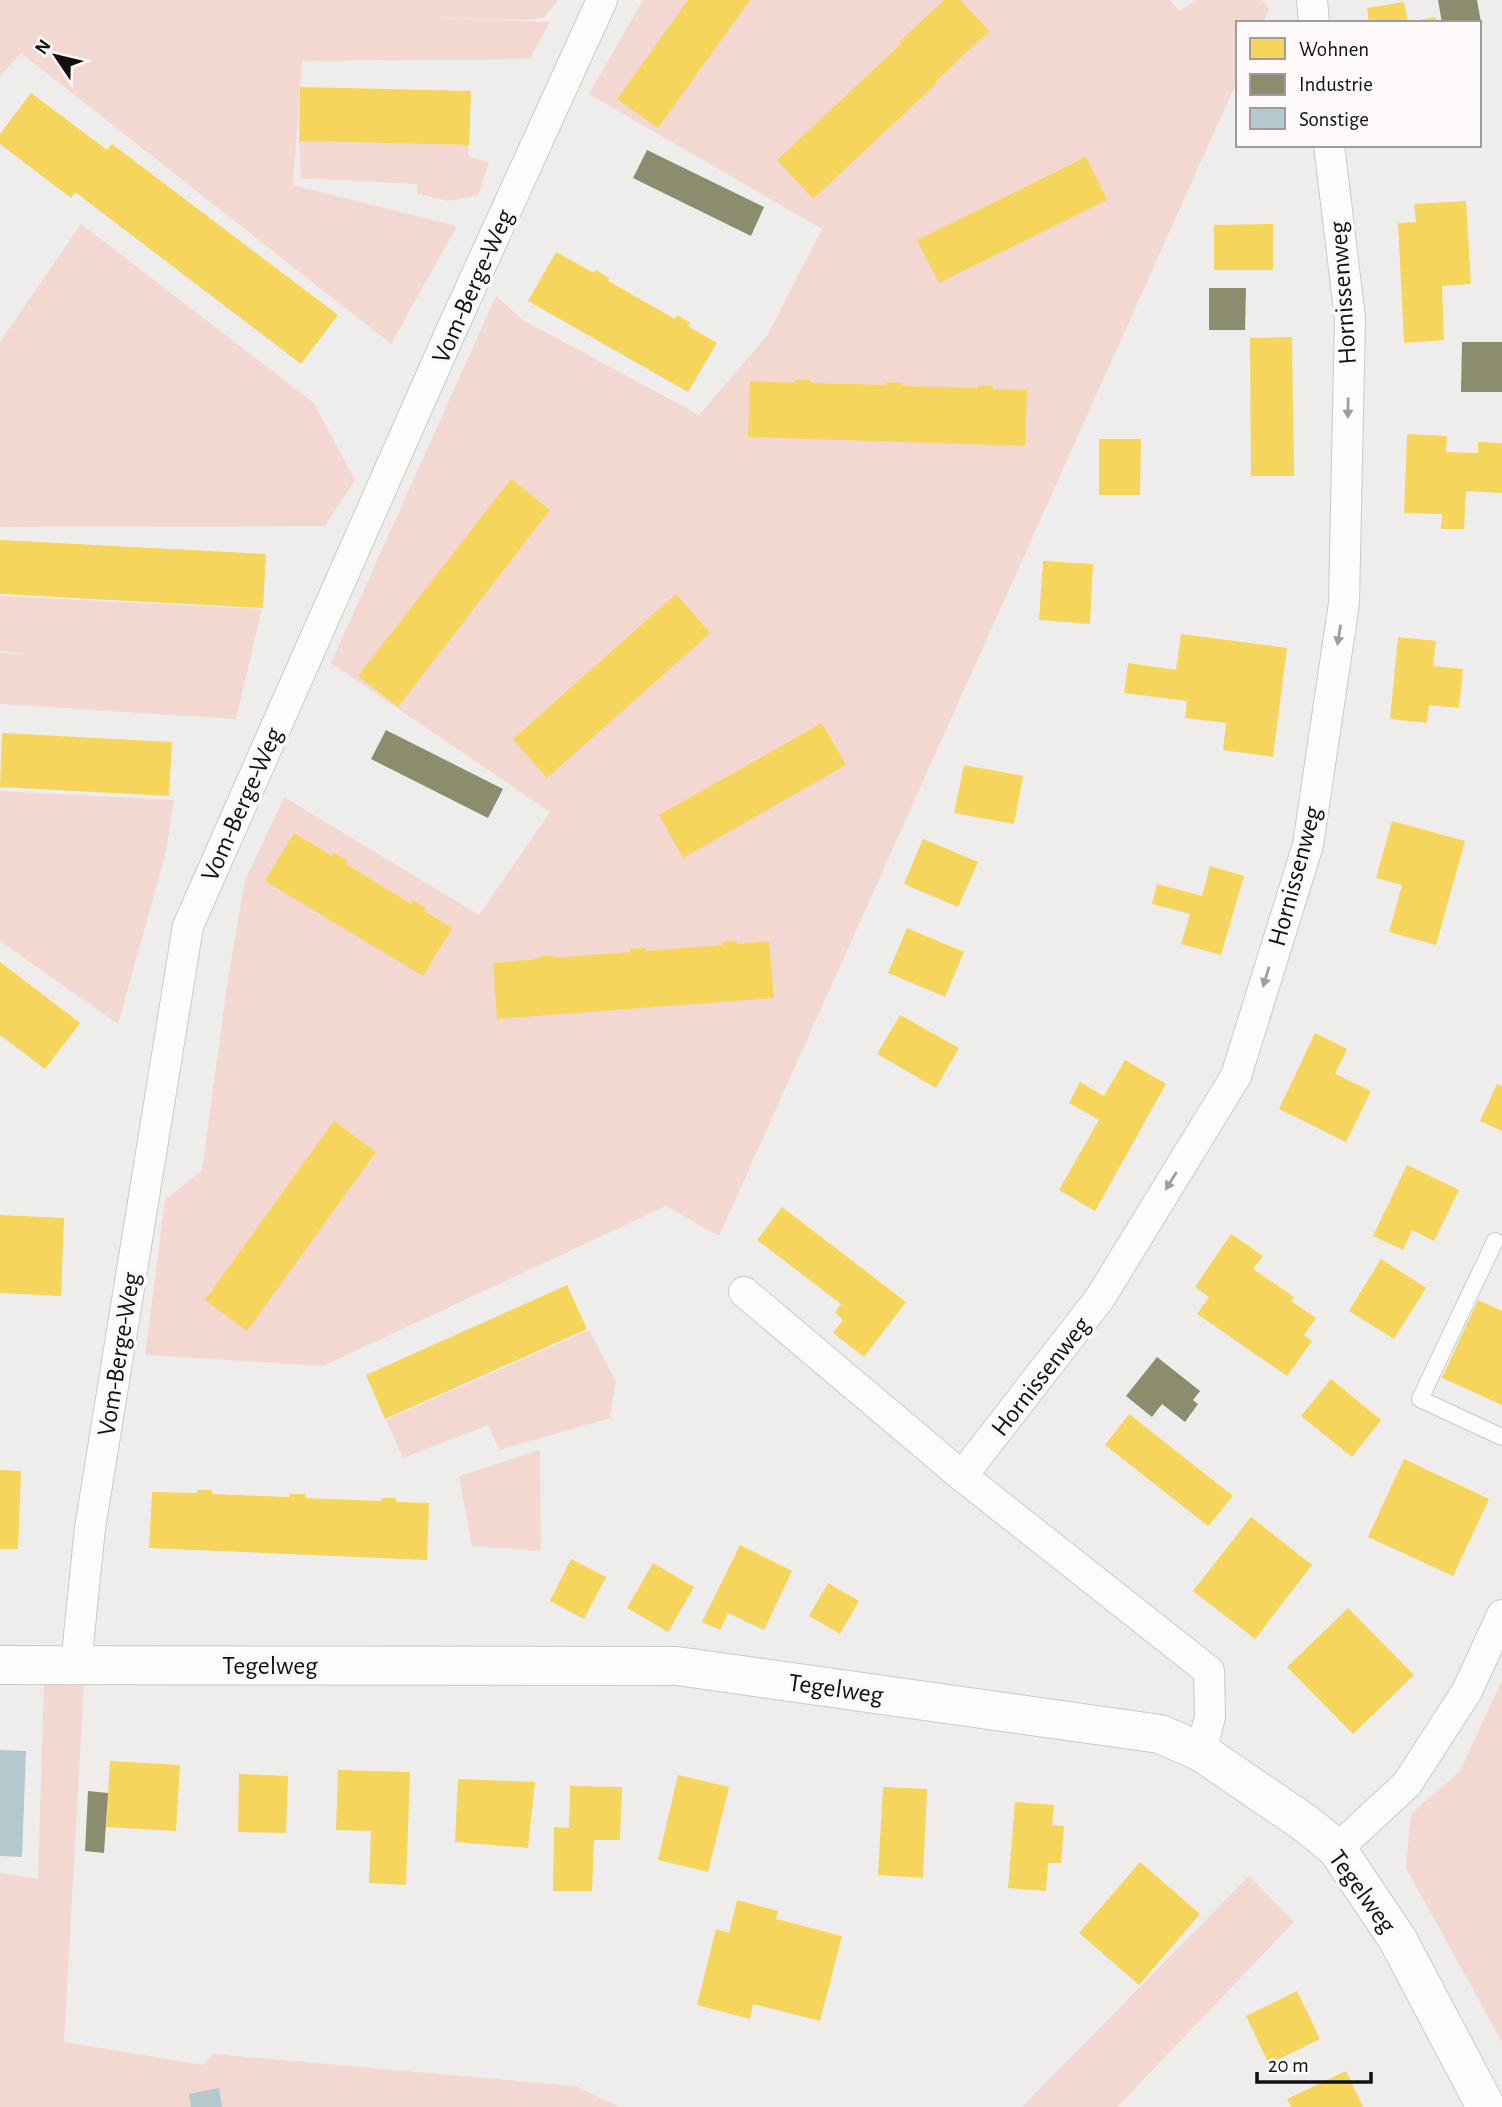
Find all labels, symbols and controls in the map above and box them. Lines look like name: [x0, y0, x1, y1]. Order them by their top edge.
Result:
north arrow: [21, 21, 91, 91]
legend: [1236, 21, 1481, 147]
text: N: [32, 36, 55, 58]
text: Wohnen: [1299, 39, 1369, 60]
text: Industrie: [1299, 74, 1373, 95]
text: Sonstige: [1299, 109, 1369, 130]
street label: Vom-Berge-Weg: [427, 205, 519, 367]
street label: Hornissenweg: [1325, 220, 1361, 365]
one-way arrow: [1342, 397, 1353, 419]
one-way arrow: [1333, 624, 1344, 646]
street label: Vom-Berge-Weg: [196, 723, 288, 885]
street label: Hornissenweg: [1264, 803, 1326, 949]
one-way arrow: [1261, 966, 1271, 987]
one-way arrow: [1165, 1172, 1178, 1191]
street label: Vom-Berge-Weg: [93, 1270, 145, 1438]
street label: Hornissenweg: [986, 1312, 1095, 1441]
street label: Tegelweg: [222, 1653, 318, 1679]
street label: Tegelweg: [787, 1669, 885, 1709]
street label: Tegelweg: [1324, 1845, 1401, 1938]
scale bar: [1257, 2040, 1371, 2084]
text: 20 m: [1268, 2055, 1309, 2076]

